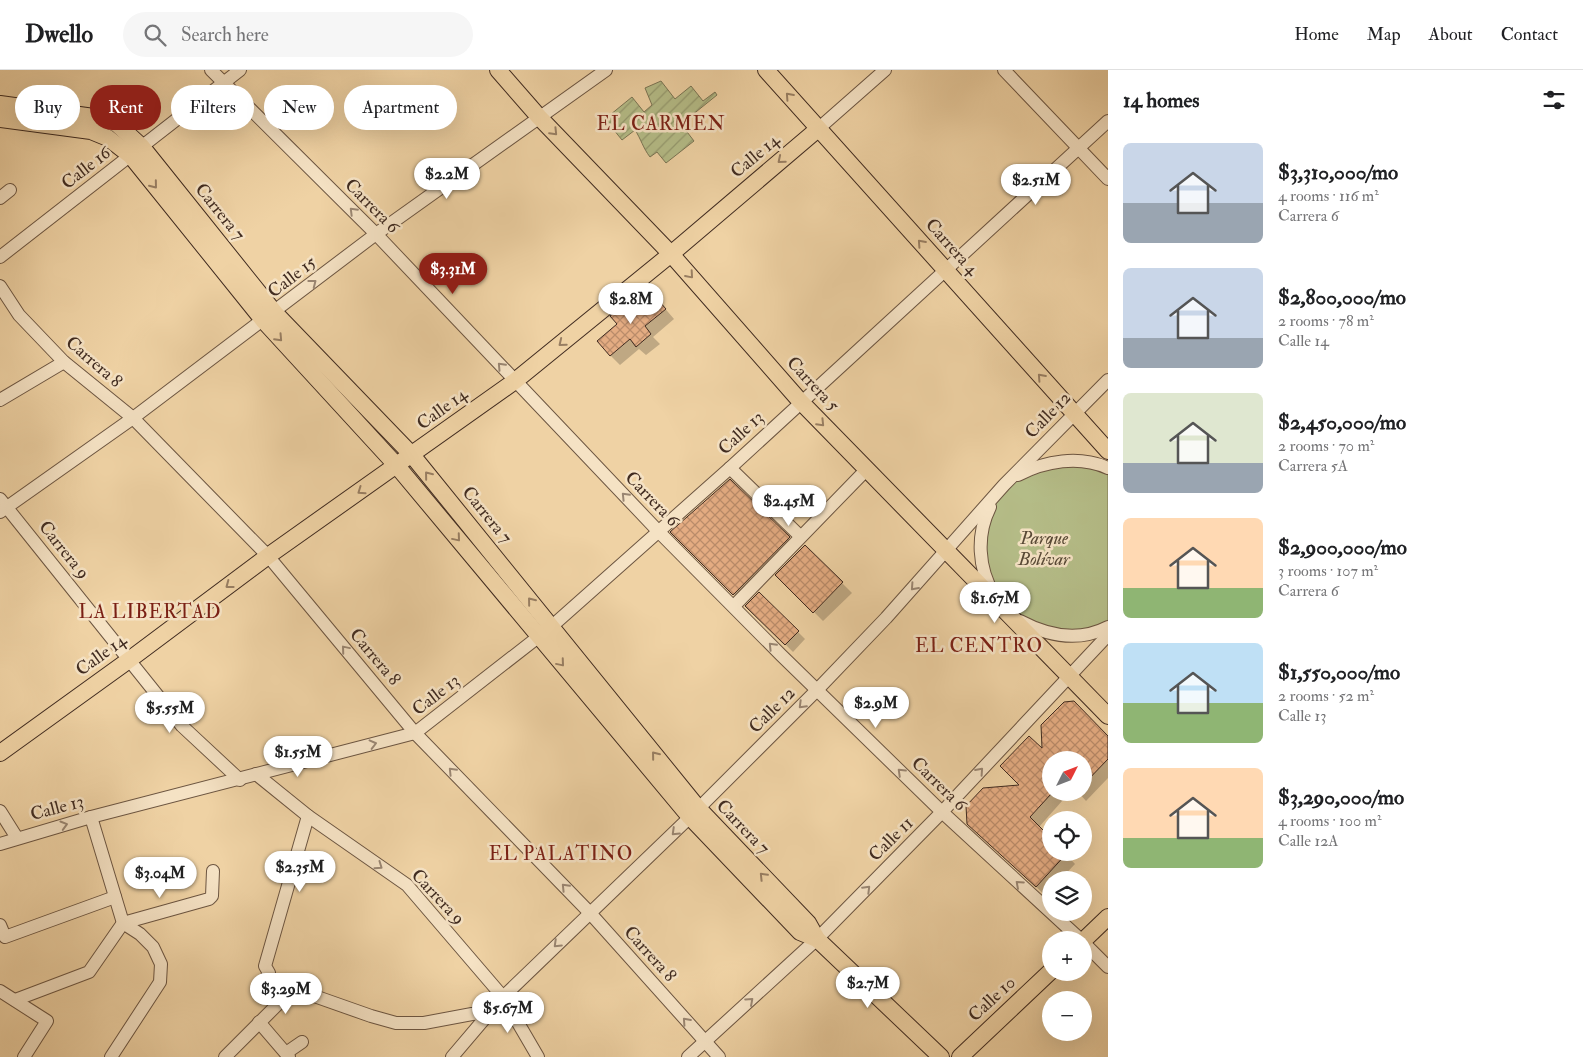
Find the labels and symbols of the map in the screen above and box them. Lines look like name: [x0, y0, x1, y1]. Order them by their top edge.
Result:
one-way arrow: [786, 92, 795, 101]
district label: EL CARMEN: [596, 112, 726, 136]
one-way arrow: [548, 126, 557, 135]
street label: Calle 14: [726, 128, 785, 183]
street label: Calle 16: [57, 141, 116, 194]
one-way arrow: [778, 154, 787, 163]
pin: $2.2M: [412, 158, 482, 200]
pin: $2.51M: [995, 164, 1077, 206]
street label: Carrera 6: [340, 174, 405, 239]
street label: Carrera 7: [190, 179, 250, 245]
one-way arrow: [149, 180, 158, 189]
one-way arrow: [349, 207, 358, 216]
street label: Carrera 4: [920, 214, 984, 281]
one-way arrow: [918, 239, 927, 248]
street label: Calle 15: [263, 251, 321, 303]
pin: $3.31M: [412, 252, 494, 295]
one-way arrow: [684, 270, 693, 279]
one-way arrow: [307, 280, 317, 289]
pin: $2.8M: [596, 282, 666, 325]
street label: Carrera 8: [61, 331, 127, 393]
one-way arrow: [273, 333, 282, 342]
one-way arrow: [559, 337, 568, 345]
street label: Carrera 5: [782, 352, 844, 416]
one-way arrow: [498, 363, 507, 372]
one-way arrow: [1038, 374, 1046, 383]
street label: Calle 14: [412, 382, 473, 435]
street label: Calle 12: [1020, 387, 1076, 443]
street label: Calle 13: [713, 406, 769, 460]
one-way arrow: [815, 417, 824, 426]
street label: Carrera 6: [620, 466, 685, 532]
one-way arrow: [426, 472, 434, 481]
street label: Carrera 7: [457, 482, 517, 548]
pin: $2.45M: [748, 484, 830, 527]
one-way arrow: [357, 485, 367, 494]
one-way arrow: [622, 493, 631, 502]
street label: Carrera 9: [34, 516, 94, 584]
park label: Parque Bolívar: [1017, 527, 1071, 571]
one-way arrow: [452, 532, 460, 541]
one-way arrow: [225, 579, 235, 588]
one-way arrow: [911, 581, 920, 590]
pin: $1.67M: [954, 582, 1036, 624]
one-way arrow: [528, 598, 536, 607]
district label: LA LIBERTAD: [79, 600, 221, 624]
street label: Carrera 8: [344, 624, 406, 690]
street label: Calle 14: [71, 628, 132, 681]
district label: EL CENTRO: [915, 634, 1043, 658]
one-way arrow: [769, 643, 778, 652]
one-way arrow: [342, 645, 351, 654]
one-way arrow: [556, 657, 565, 666]
street label: Calle 13: [408, 669, 464, 721]
street label: Calle 12: [744, 682, 800, 738]
pin: $2.9M: [841, 686, 911, 729]
pin: $5.55M: [129, 692, 211, 734]
one-way arrow: [799, 699, 808, 708]
pin: $1.55M: [257, 736, 339, 778]
one-way arrow: [369, 739, 378, 750]
north arrow: [1042, 751, 1092, 801]
one-way arrow: [652, 752, 660, 761]
street label: Carrera 6: [906, 752, 972, 817]
one-way arrow: [449, 768, 458, 777]
one-way arrow: [974, 768, 983, 777]
one-way arrow: [898, 769, 907, 778]
street label: Calle 13: [28, 790, 86, 826]
street label: Carrera 7: [711, 795, 775, 859]
street label: Calle 11: [864, 812, 918, 866]
one-way arrow: [59, 820, 67, 830]
one-way arrow: [671, 826, 680, 835]
district label: EL PALATINO: [489, 842, 633, 866]
pin: $2.35M: [259, 850, 341, 893]
pin: $3.04M: [119, 856, 201, 899]
one-way arrow: [374, 860, 383, 869]
street label: Carrera 9: [406, 864, 470, 930]
one-way arrow: [760, 873, 769, 882]
one-way arrow: [1015, 881, 1024, 890]
one-way arrow: [562, 884, 571, 893]
one-way arrow: [861, 885, 870, 894]
street label: Carrera 8: [619, 921, 681, 987]
one-way arrow: [554, 938, 563, 947]
pin: $2.7M: [833, 966, 903, 1009]
street label: Calle 10: [963, 971, 1021, 1027]
pin: $3.29M: [245, 972, 327, 1015]
pin: $5.67M: [467, 992, 549, 1034]
one-way arrow: [744, 998, 753, 1007]
one-way arrow: [683, 1017, 692, 1026]

